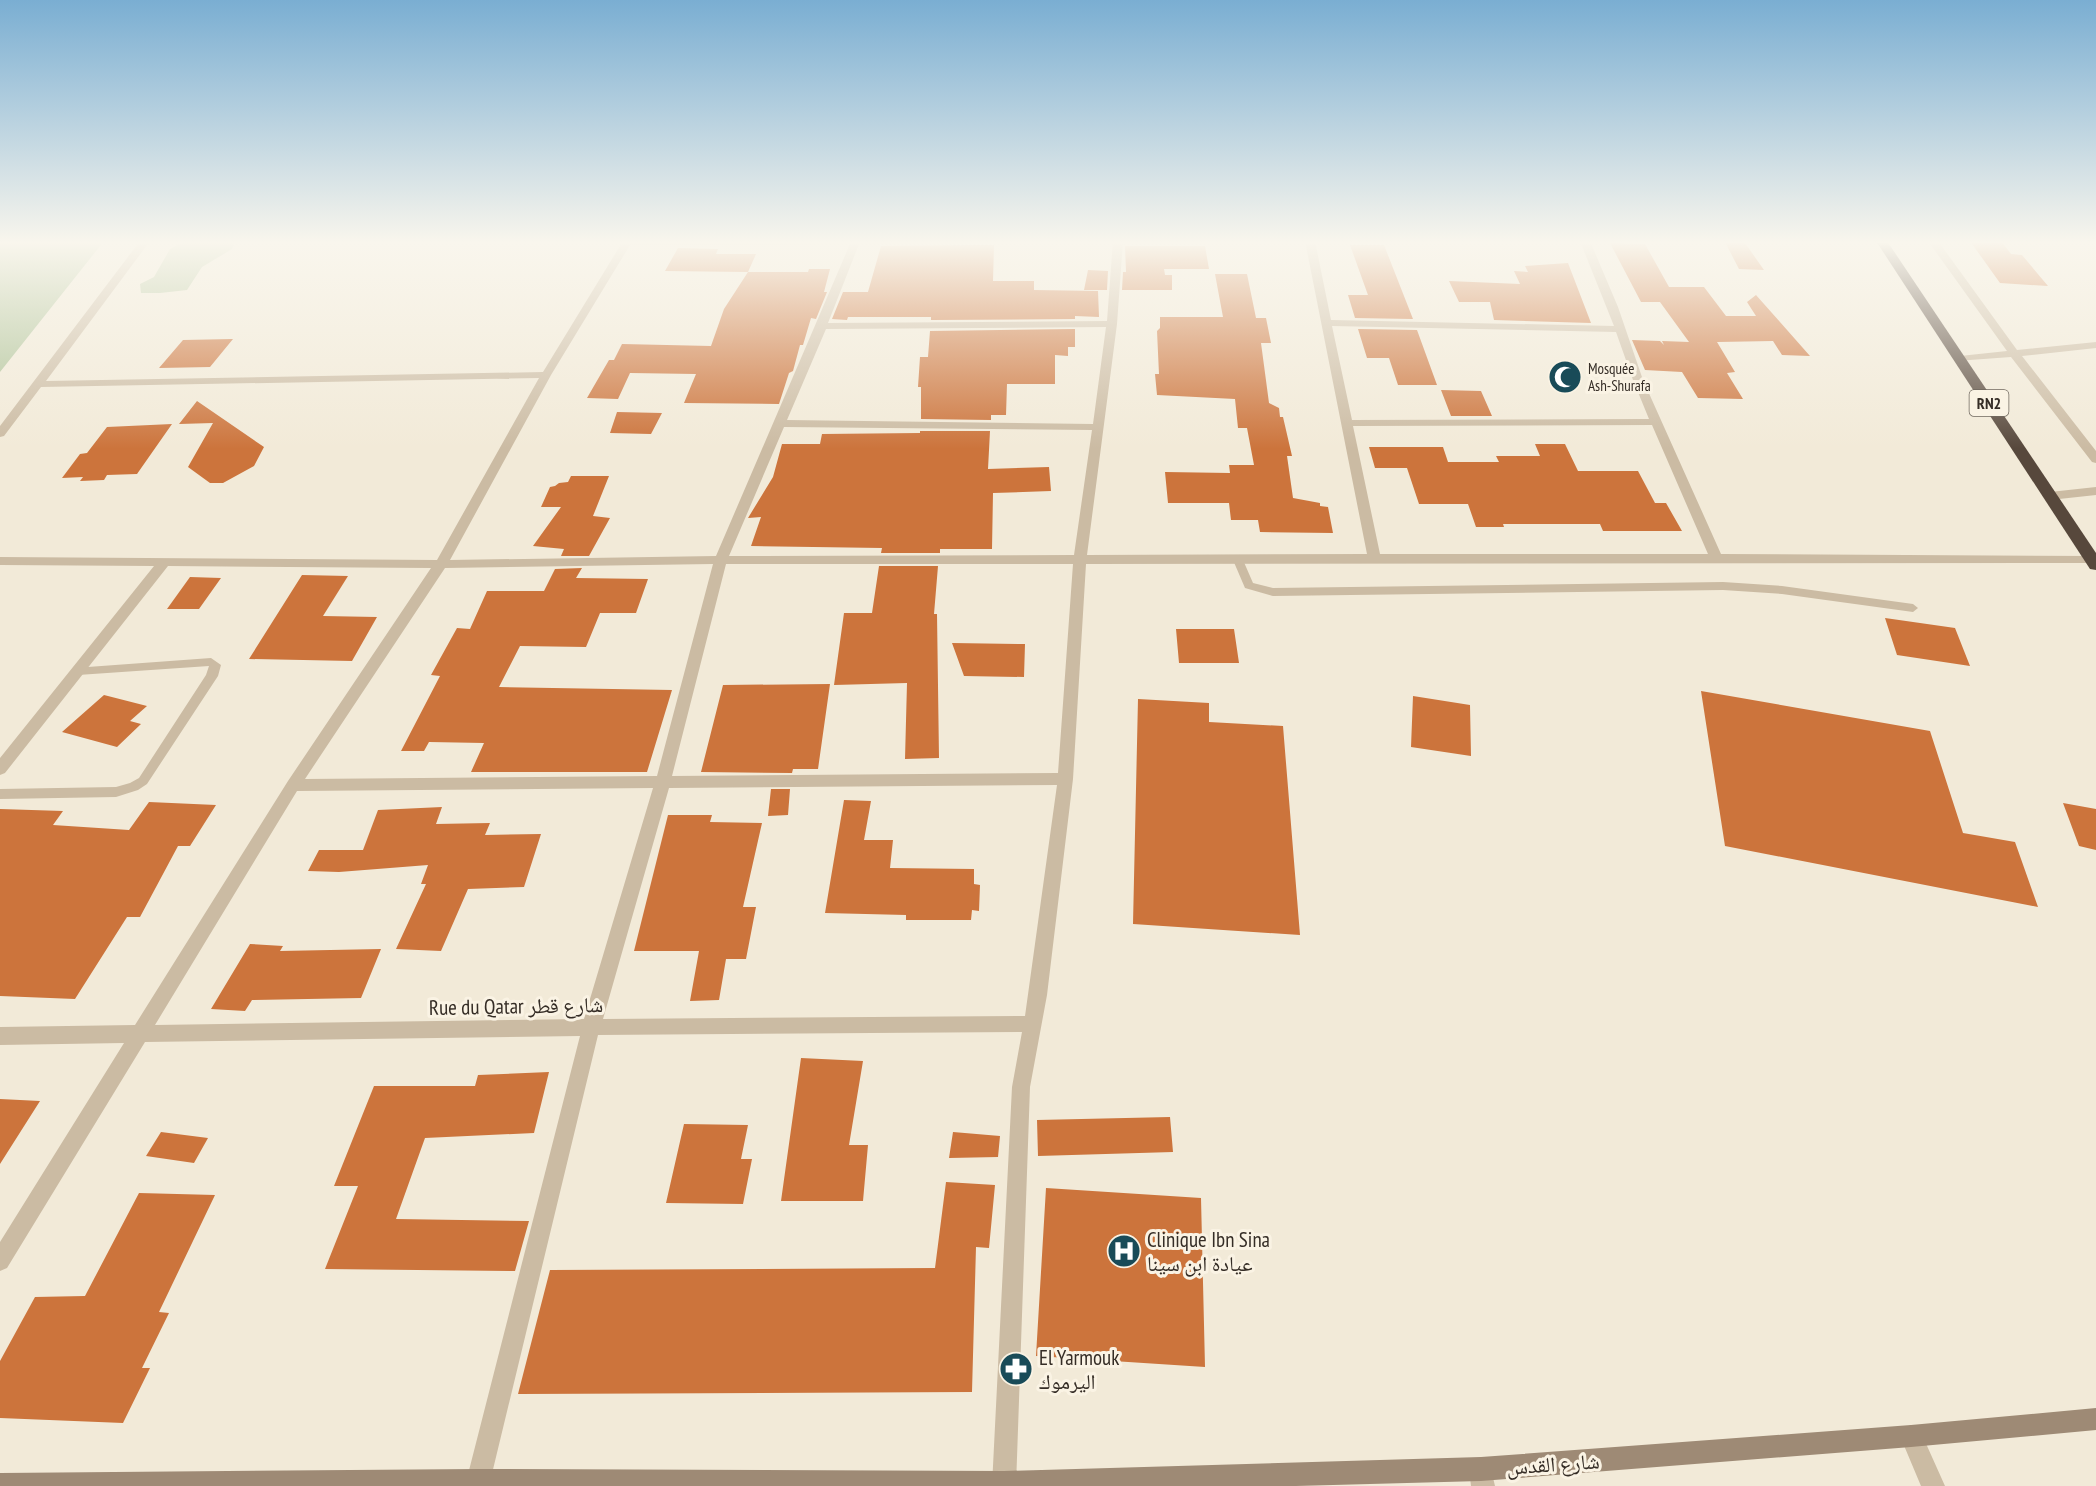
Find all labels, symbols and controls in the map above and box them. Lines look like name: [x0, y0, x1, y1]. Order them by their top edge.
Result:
mosque icon: Mosquée Ash-Shurafa: [1547, 359, 1583, 395]
place label: Mosquée Ash-Shurafa: [1588, 359, 1651, 395]
road number: RN2: [1970, 390, 2008, 416]
street label: Rue du Qatar شارع قطر: [429, 991, 603, 1021]
place label: Clinique Ibn Sina عيادة ابن سينا: [1147, 1226, 1270, 1277]
hospital icon: Clinique Ibn Sina عيادة ابن سينا: [1106, 1233, 1142, 1269]
place label: El Yarmouk اليرموك: [1039, 1344, 1119, 1395]
pharmacy icon: El Yarmouk اليرموك: [998, 1351, 1034, 1387]
street label: شارع القدس: [1506, 1447, 1600, 1481]

